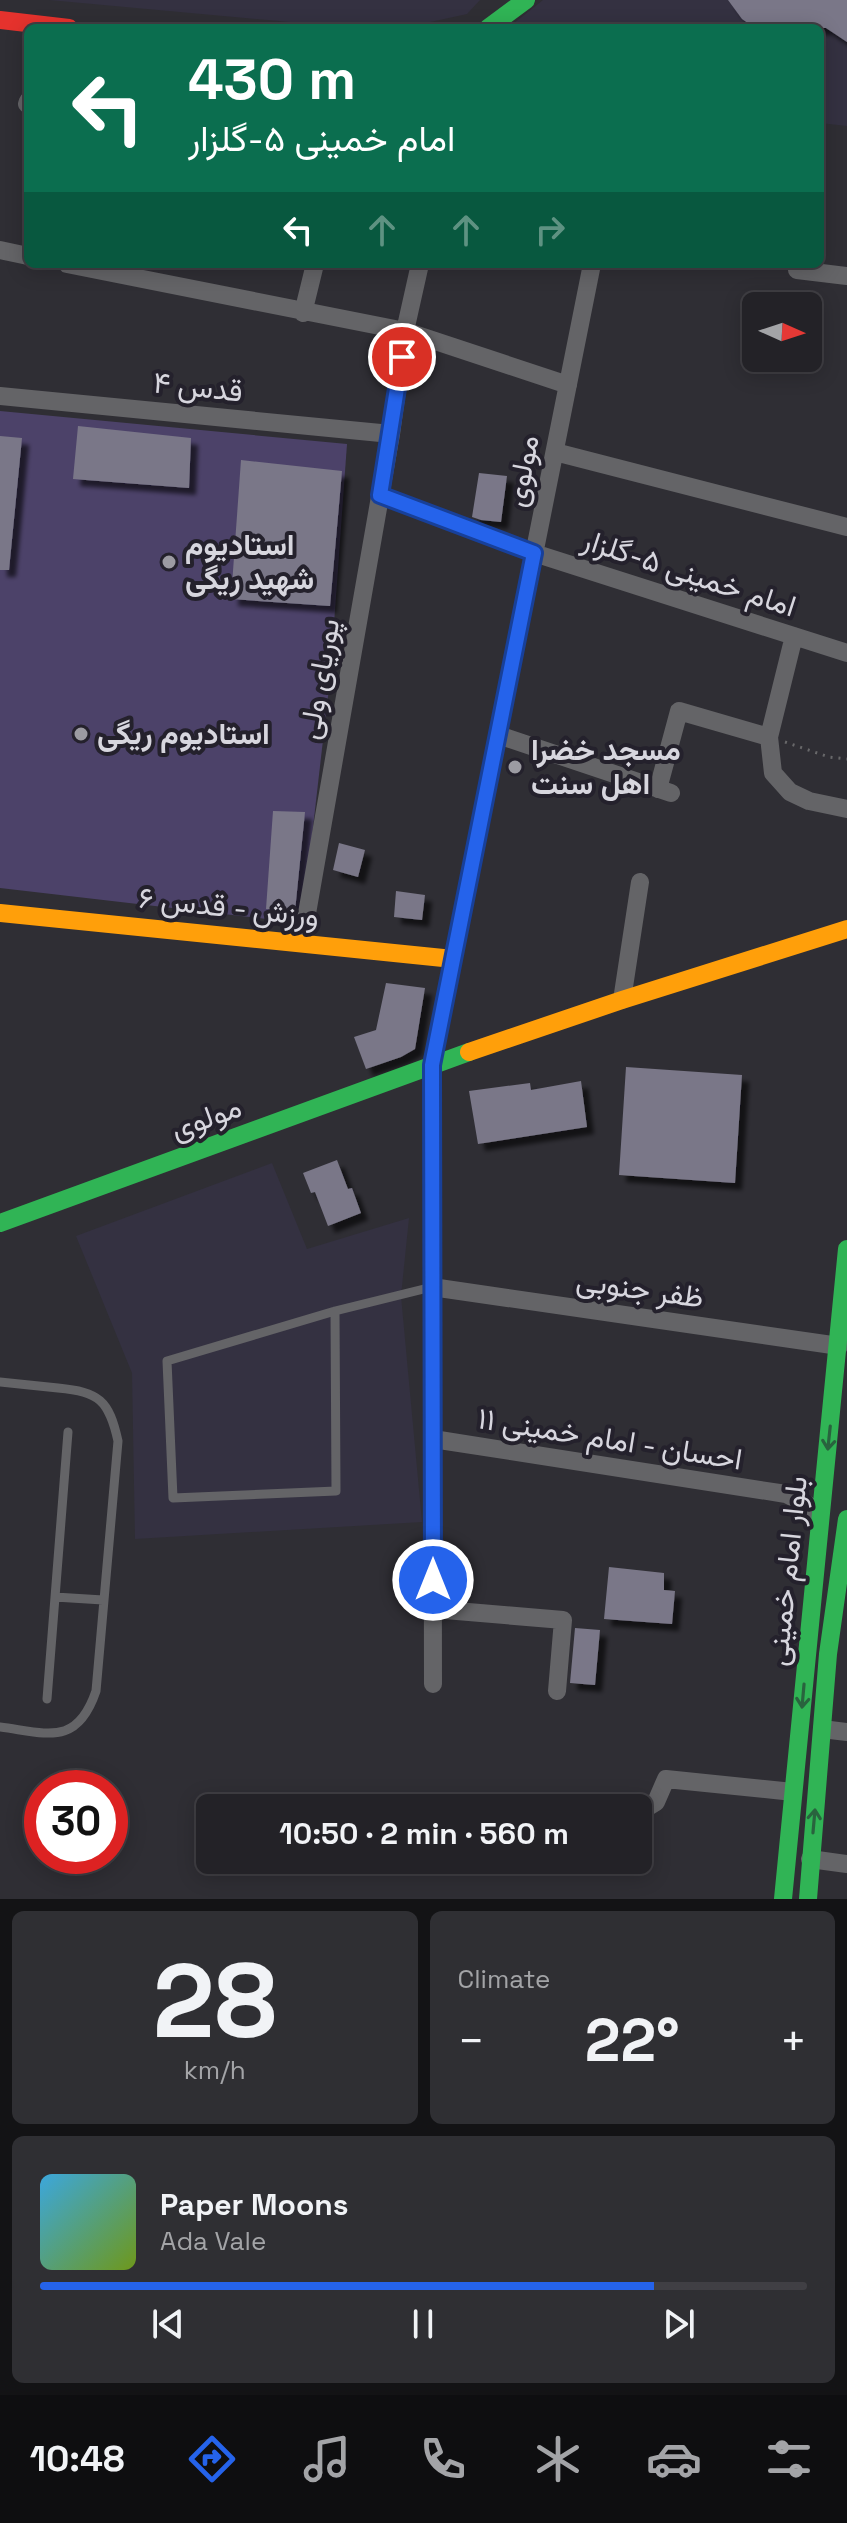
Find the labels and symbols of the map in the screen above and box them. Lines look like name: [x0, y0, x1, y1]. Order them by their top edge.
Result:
north arrow: [742, 292, 822, 372]
pin: [368, 323, 436, 391]
street label: قدس ۴: [151, 362, 245, 411]
street label: مولوی: [495, 432, 548, 510]
street label: امام خمینی ۵-گلزار: [576, 519, 801, 625]
place label: استادیوم شهید ریگی: [185, 525, 314, 598]
marker: استادیوم شهید ریگی: [160, 553, 178, 571]
street label: پوریای ولی: [289, 615, 349, 743]
place label: استادیوم ریگی: [97, 714, 270, 753]
marker: استادیوم ریگی: [72, 725, 90, 743]
place label: مسجد خضرا اهل سنت: [531, 730, 681, 803]
marker: مسجد خضرا اهل سنت: [506, 758, 524, 776]
street label: ورزش - قدس ۶: [137, 878, 321, 935]
street label: مولوی: [165, 1087, 247, 1148]
street label: ظفر جنوبی: [574, 1260, 706, 1317]
street label: احسان - امام خمینی ۱۱: [475, 1398, 745, 1479]
one-way arrow: [821, 1424, 836, 1451]
street label: بلوار امام خمینی: [757, 1474, 816, 1668]
position arrow: [391, 1538, 475, 1622]
one-way arrow: [795, 1682, 810, 1709]
speed limit sign: 30: [24, 1770, 128, 1874]
one-way arrow: [806, 1808, 821, 1835]

